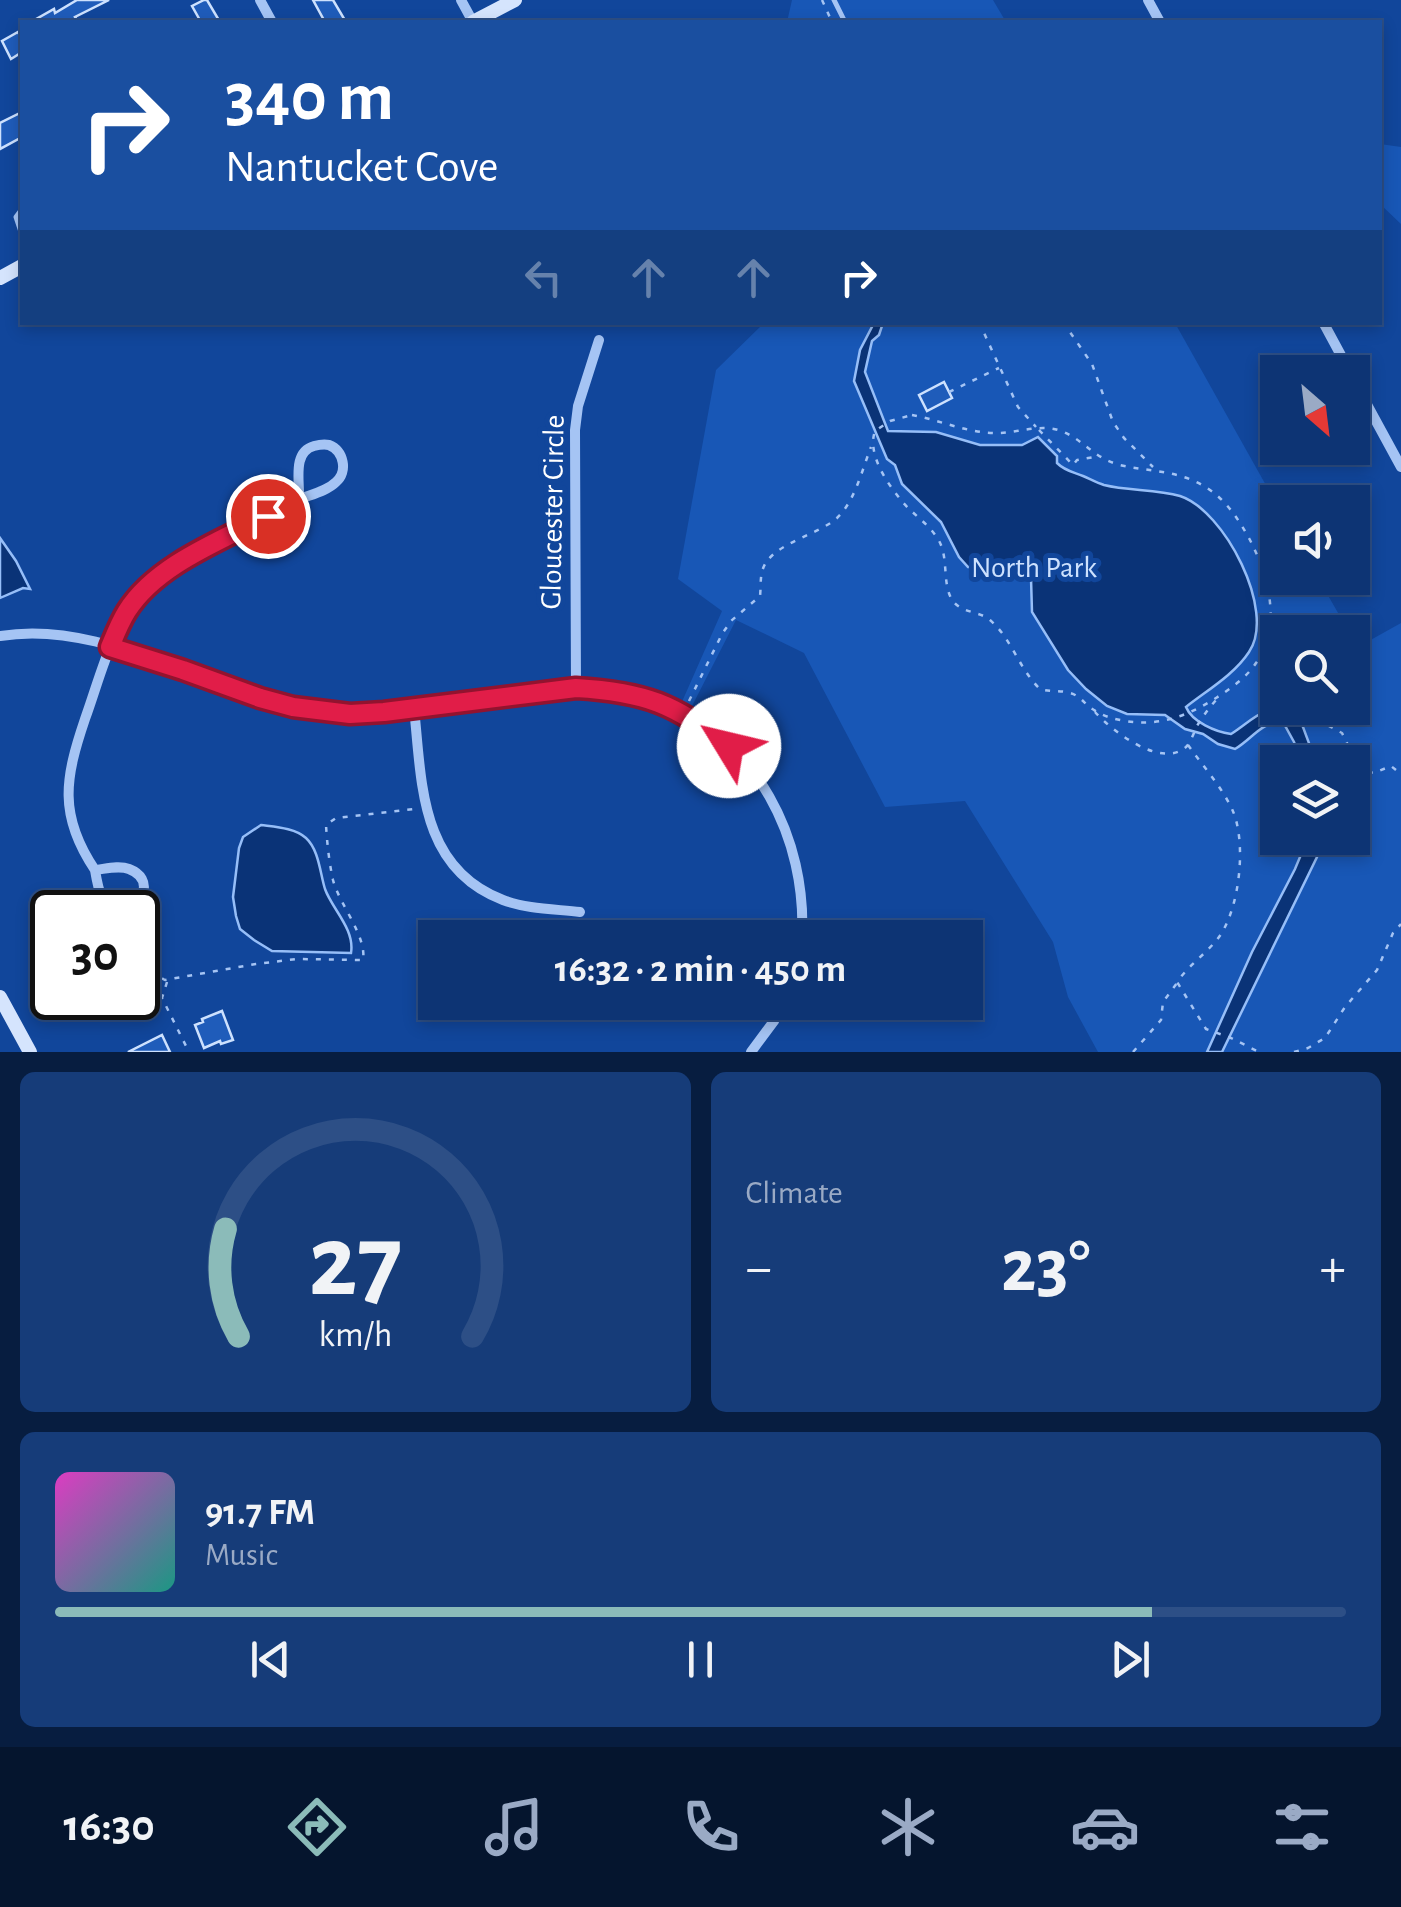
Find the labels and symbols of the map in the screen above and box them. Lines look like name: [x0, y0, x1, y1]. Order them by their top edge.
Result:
north arrow: [1260, 355, 1370, 465]
street label: Gloucester Circle: [536, 414, 570, 610]
pin: [226, 474, 311, 559]
park label: North Park: [971, 553, 1097, 583]
position arrow: [677, 694, 781, 798]
speed limit sign: 30: [30, 890, 160, 1020]

